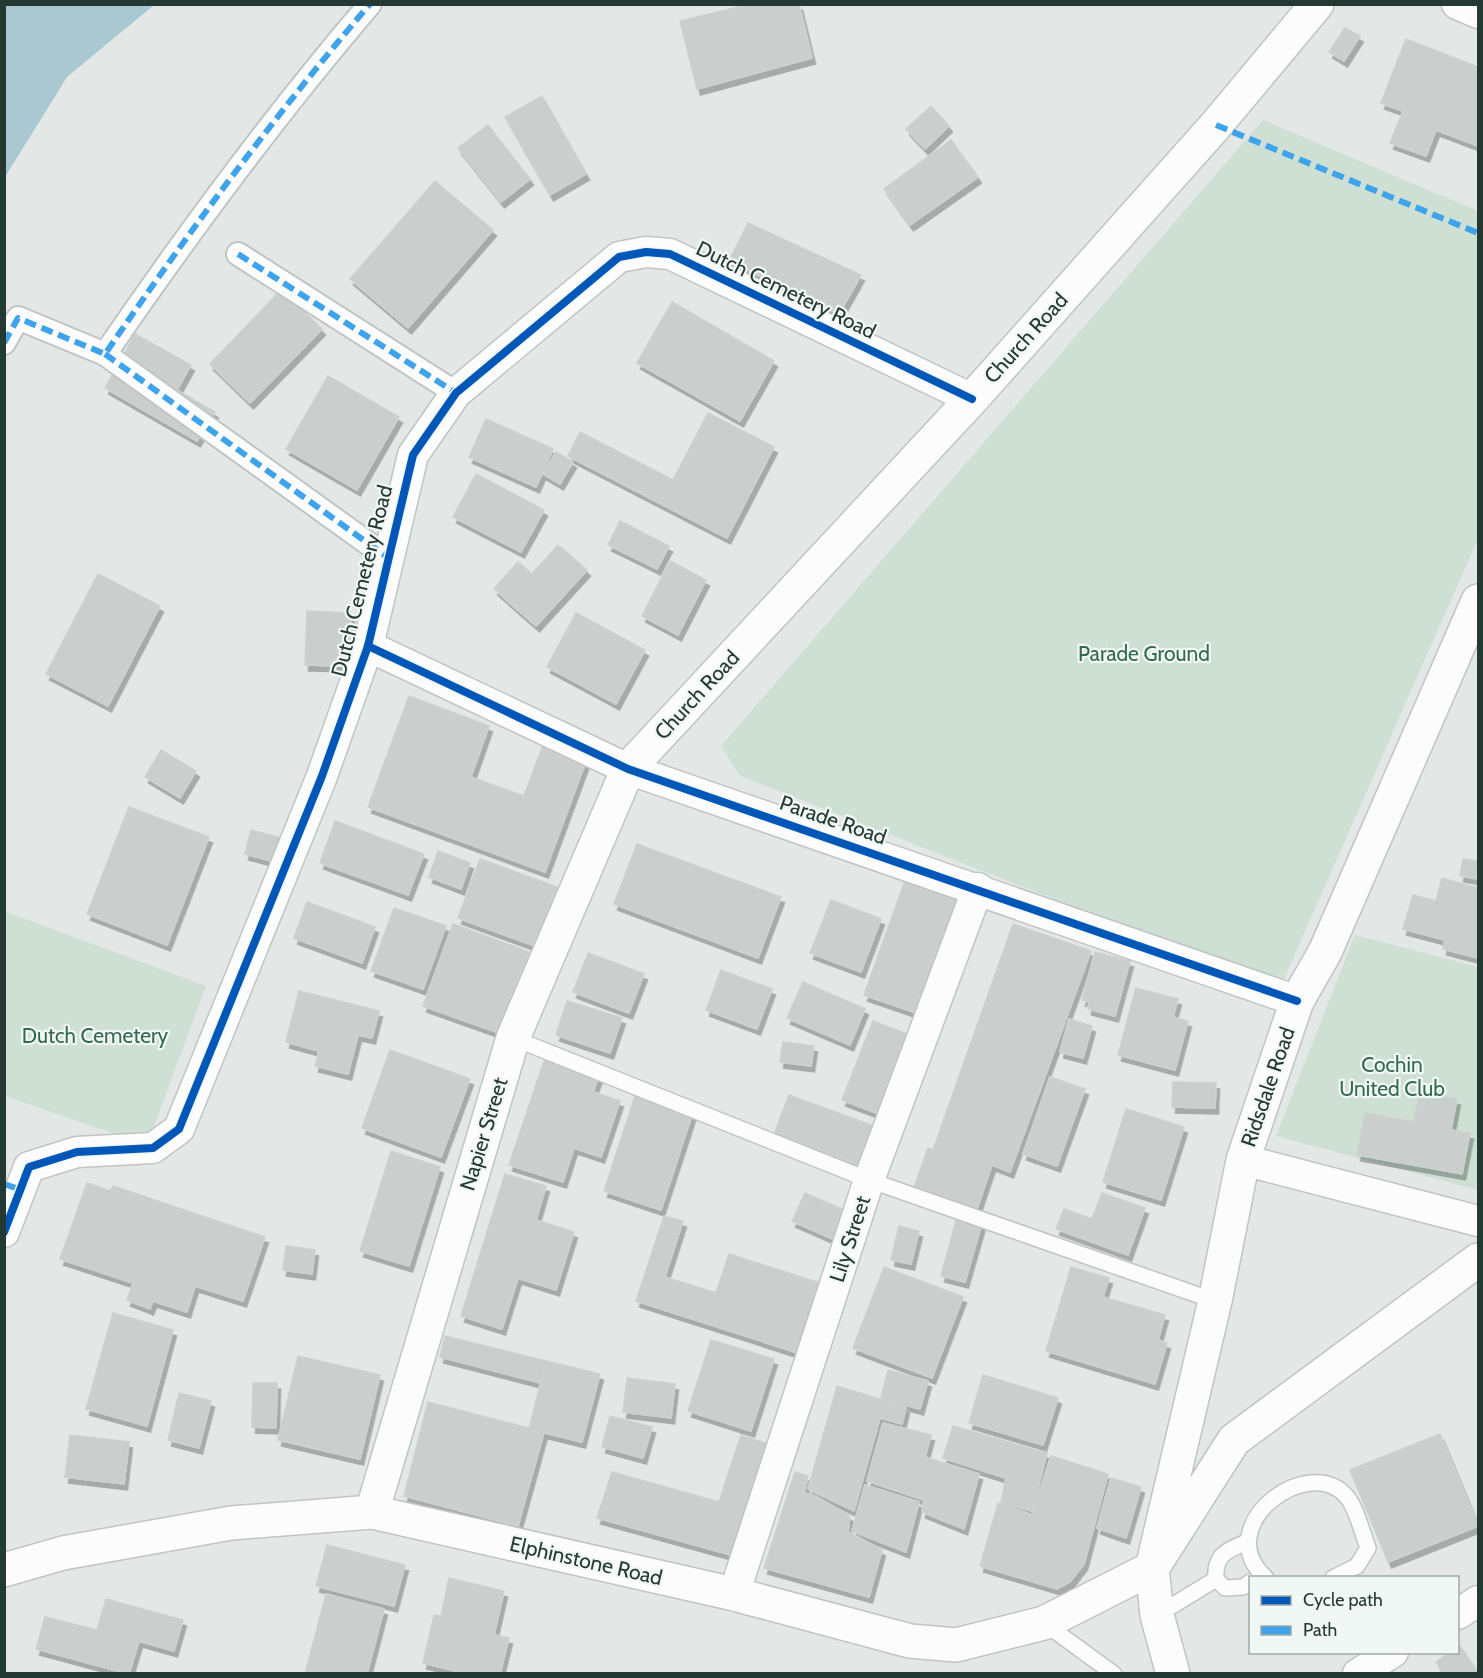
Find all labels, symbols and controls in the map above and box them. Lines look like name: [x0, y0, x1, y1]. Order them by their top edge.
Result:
street label: Dutch Cemetery Road: [692, 235, 880, 344]
street label: Church Road: [979, 287, 1073, 388]
street label: Dutch Cemetery Road: [326, 482, 397, 679]
park label: Parade Ground: [1078, 641, 1210, 666]
street label: Church Road: [649, 645, 744, 744]
street label: Parade Road: [777, 790, 890, 849]
park label: Dutch Cemetery: [22, 1023, 169, 1048]
street label: Ridsdale Road: [1235, 1024, 1300, 1150]
park label: Cochin United Club: [1339, 1052, 1445, 1101]
street label: Napier Street: [454, 1074, 513, 1193]
street label: Lily Street: [824, 1193, 875, 1285]
street label: Elphinstone Road: [507, 1531, 665, 1590]
legend: [1249, 1576, 1459, 1654]
text: Cycle path: [1303, 1589, 1383, 1611]
text: Path: [1303, 1619, 1337, 1641]

